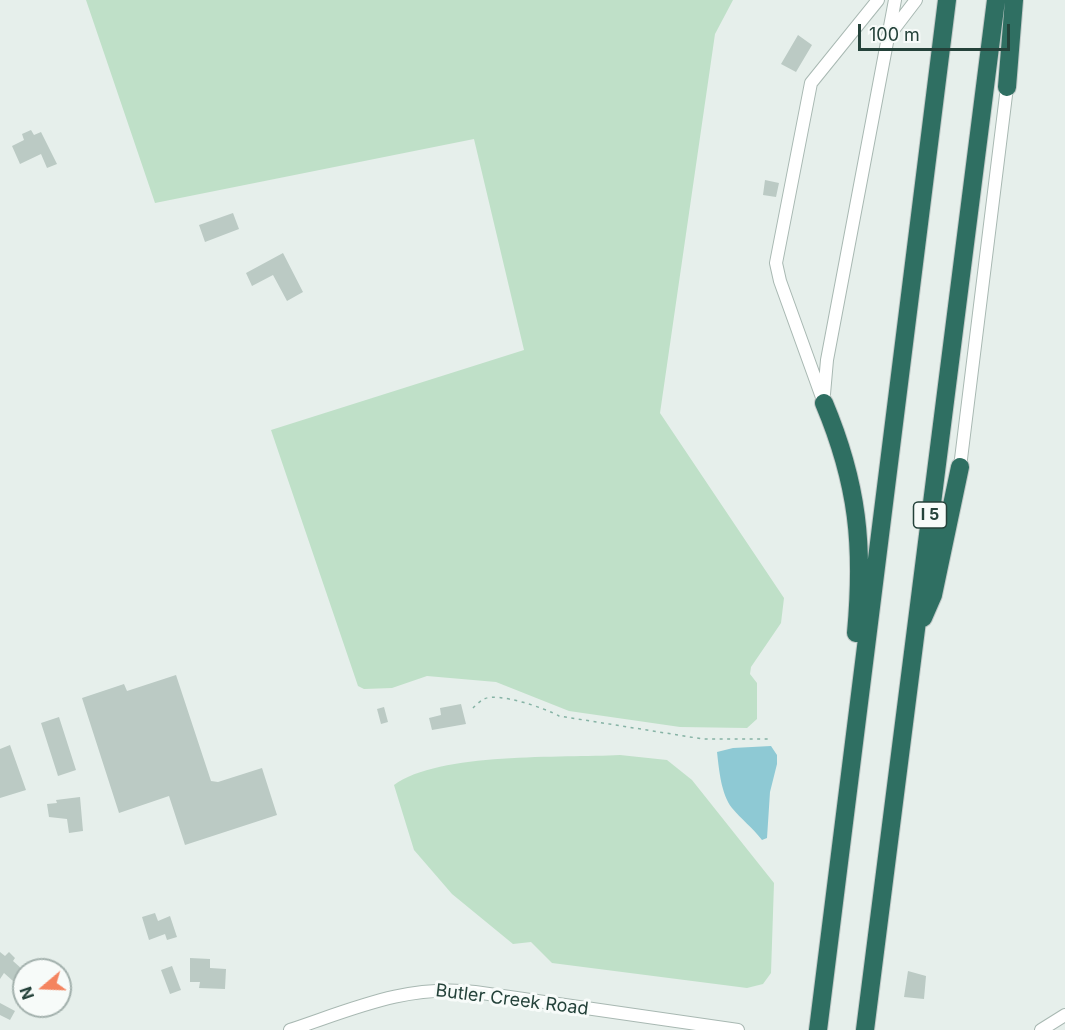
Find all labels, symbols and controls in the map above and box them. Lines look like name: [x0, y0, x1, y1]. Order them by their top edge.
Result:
scale bar: [861, 12, 1012, 50]
text: 100 m: [869, 24, 920, 45]
road number: I 5: [914, 502, 946, 528]
north arrow: [12, 958, 72, 1018]
street label: Butler Creek Road: [434, 980, 590, 1020]
text: N: [15, 984, 38, 1002]

